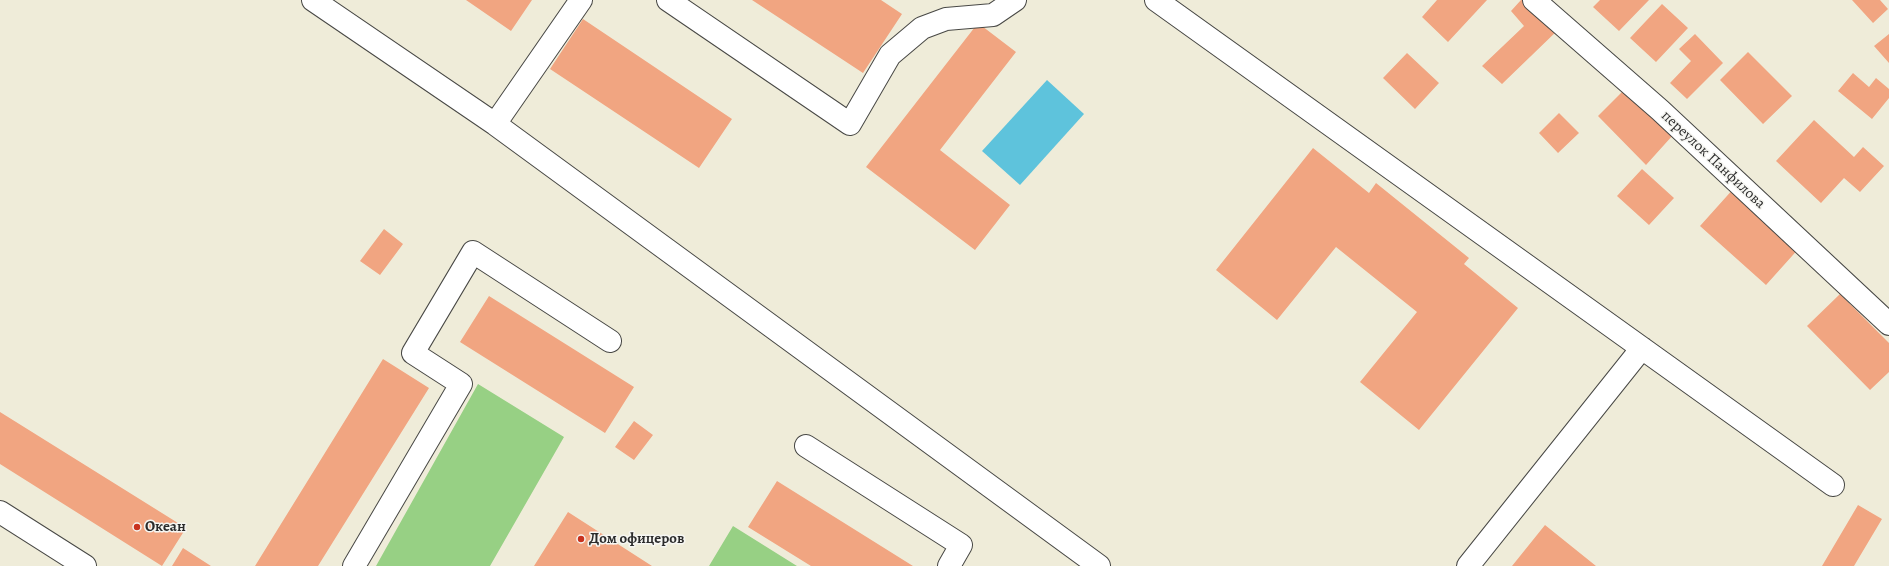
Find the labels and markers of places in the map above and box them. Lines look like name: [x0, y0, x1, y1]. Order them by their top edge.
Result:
place label: Океан: [145, 518, 186, 536]
marker: Океан: [132, 522, 142, 532]
place label: Дом офицеров: [589, 530, 684, 548]
marker: Дом офицеров: [576, 534, 586, 544]

